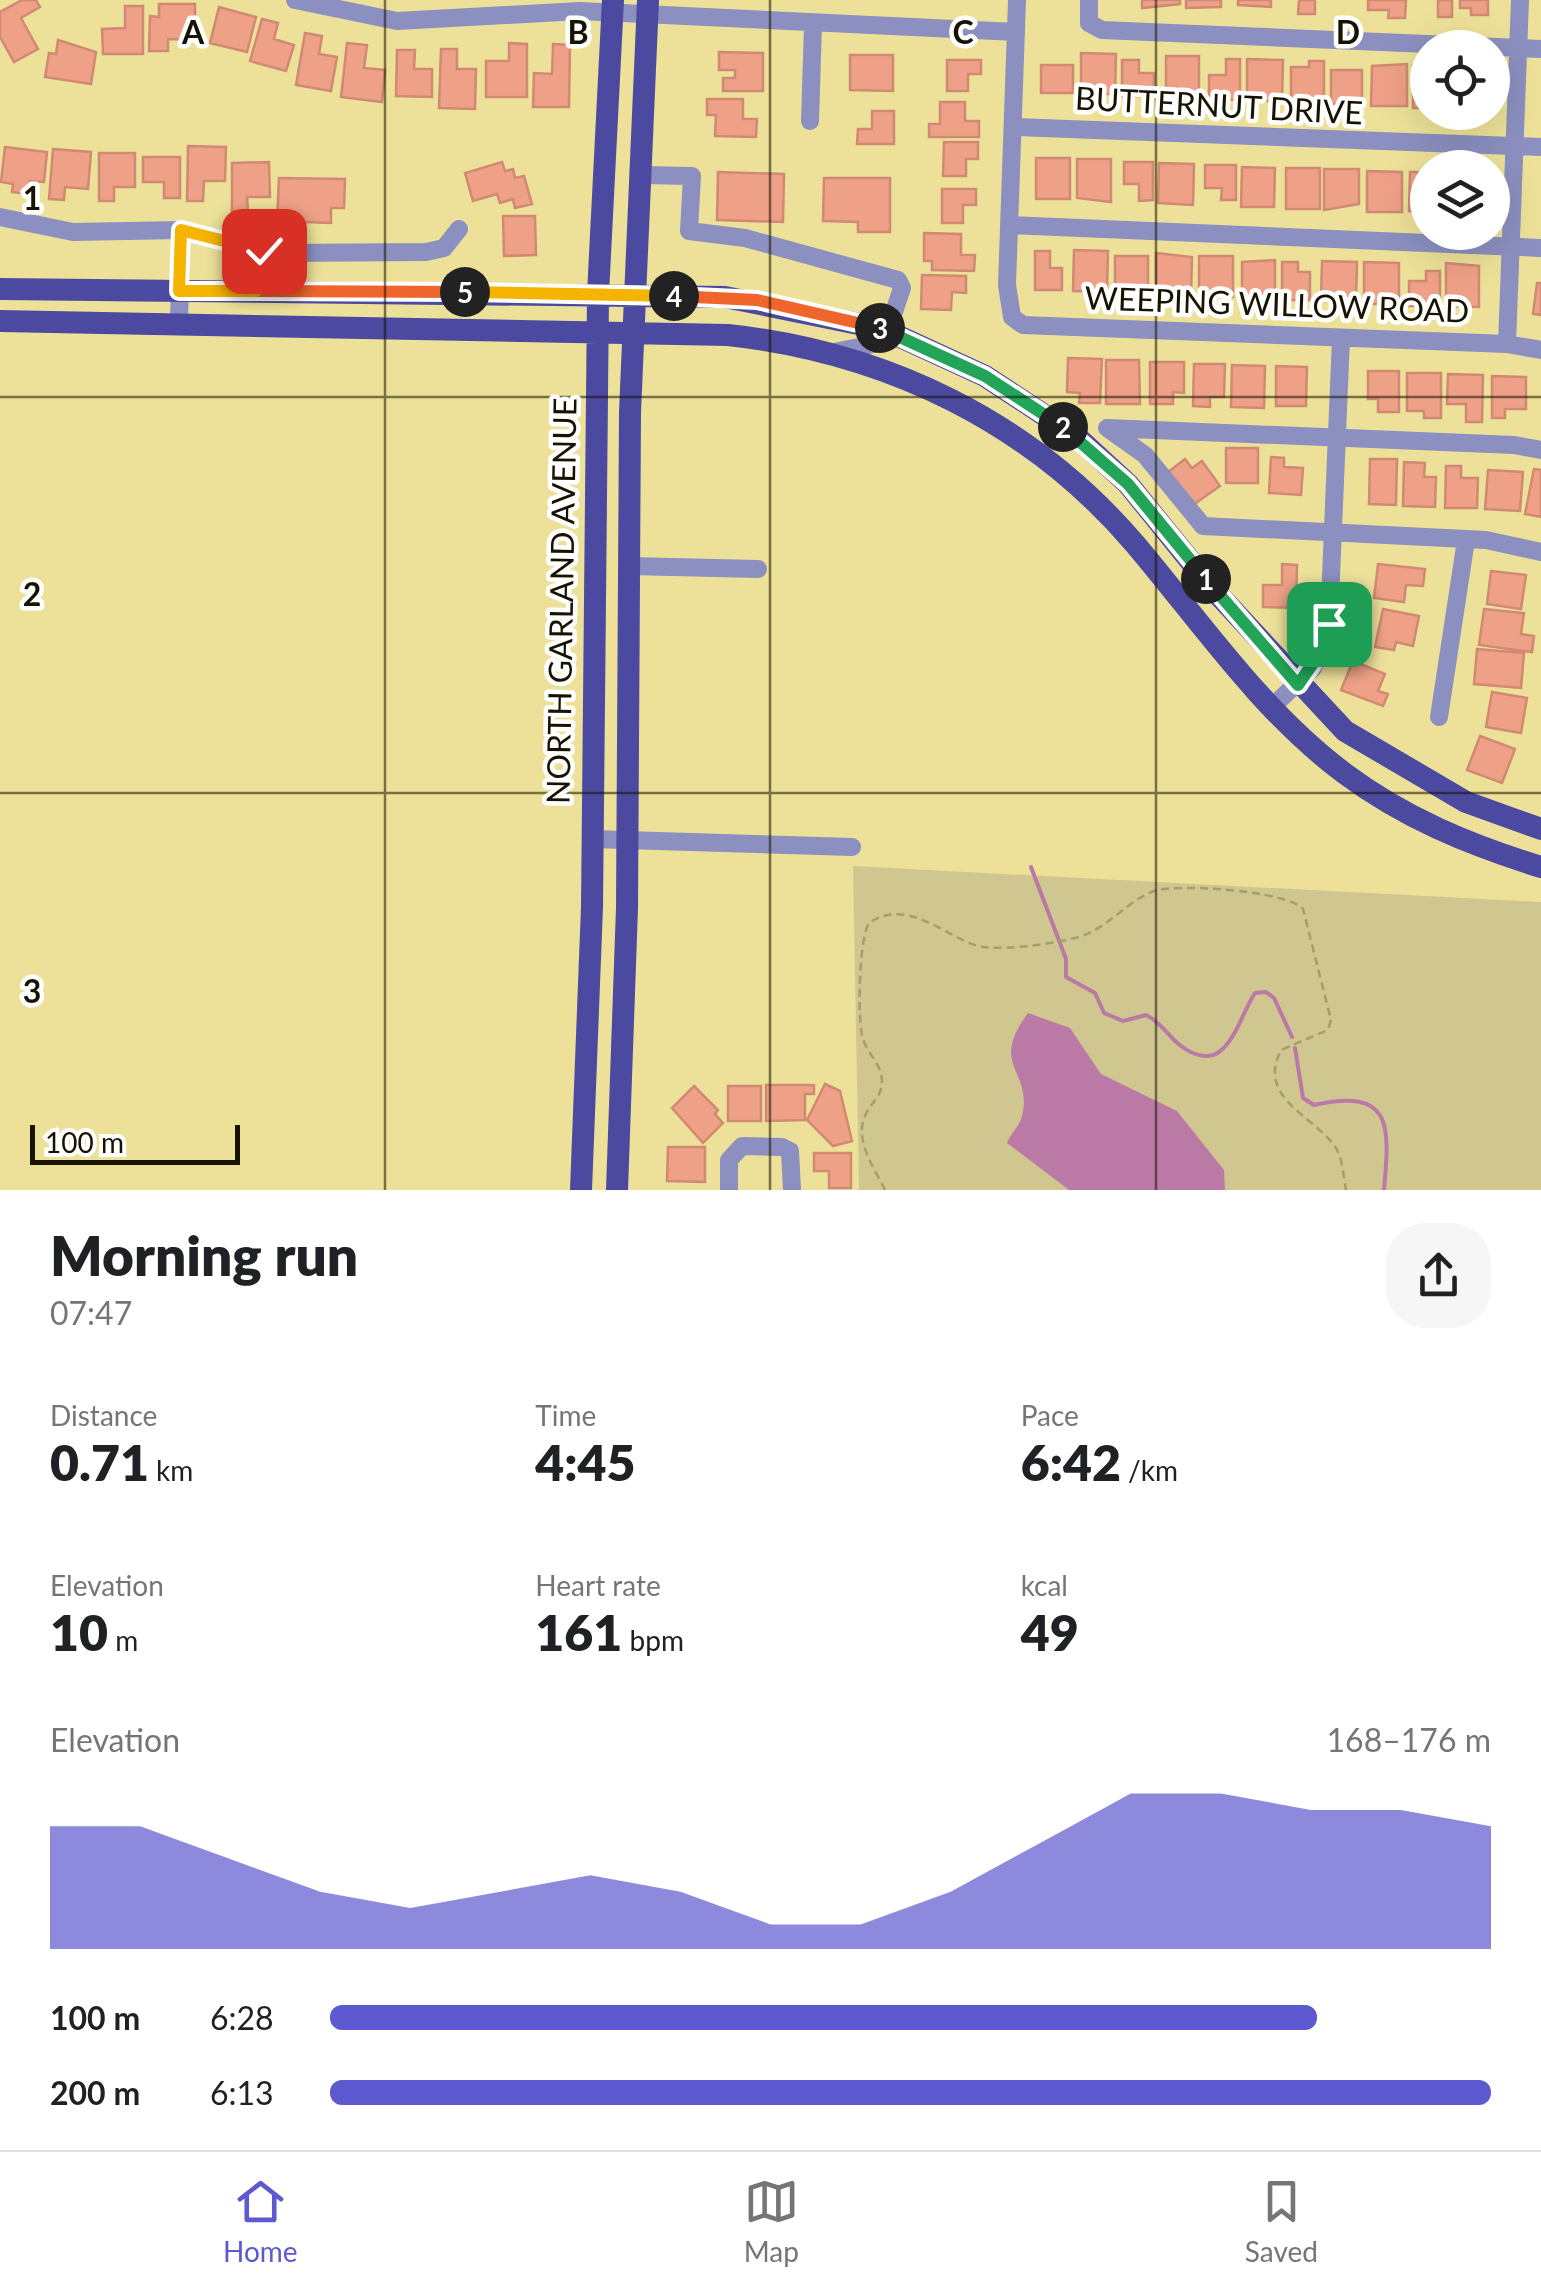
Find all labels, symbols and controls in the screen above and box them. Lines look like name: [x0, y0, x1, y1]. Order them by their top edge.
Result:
text: A: [181, 12, 205, 51]
text: B: [567, 12, 589, 51]
text: C: [952, 12, 974, 51]
text: D: [1336, 12, 1360, 51]
map controls: [1410, 30, 1510, 250]
button: locate: [1410, 30, 1510, 130]
street label: BUTTERNUT DRIVE: [1074, 77, 1364, 132]
button: layers: [1410, 150, 1510, 250]
text: 1: [23, 178, 41, 217]
pin: [222, 209, 307, 294]
icon: check: [237, 224, 292, 279]
pin: 5: [440, 267, 490, 317]
pin: 4: [649, 271, 699, 321]
text: 5: [457, 275, 473, 309]
street label: WEEPING WILLOW ROAD: [1084, 277, 1470, 330]
text: 4: [666, 279, 682, 313]
pin: 3: [855, 303, 905, 353]
text: 3: [872, 311, 888, 345]
street label: NORTH GARLAND AVENUE: [537, 398, 584, 804]
pin: 2: [1038, 402, 1088, 452]
text: 2: [1055, 410, 1071, 444]
pin: 1: [1181, 554, 1231, 604]
text: 1: [1198, 562, 1214, 596]
text: 2: [23, 574, 41, 613]
pin: [1287, 582, 1372, 667]
icon: arrive: [1302, 597, 1357, 652]
text: 3: [23, 971, 41, 1010]
scale bar: [30, 1120, 240, 1164]
text: 100 m: [45, 1125, 124, 1159]
text: Morning run: [50, 1222, 358, 1288]
button: share: [1386, 1223, 1491, 1328]
text: 07:47: [50, 1293, 132, 1332]
text: Distance: [50, 1398, 157, 1432]
text: Time: [535, 1398, 596, 1432]
text: Pace: [1021, 1398, 1079, 1432]
text: 0.71: [50, 1432, 149, 1492]
text: 4:45: [535, 1432, 636, 1492]
text: 6:42: [1021, 1432, 1121, 1492]
text: km: [149, 1453, 193, 1487]
text: /km: [1121, 1453, 1178, 1487]
text: Elevation: [50, 1568, 164, 1602]
text: Heart rate: [535, 1568, 661, 1602]
text: kcal: [1021, 1568, 1068, 1602]
text: 10: [50, 1602, 108, 1662]
text: 161: [535, 1602, 622, 1662]
text: 49: [1021, 1602, 1079, 1662]
text: m: [108, 1623, 138, 1657]
text: bpm: [622, 1623, 684, 1657]
text: Elevation: [50, 1720, 180, 1759]
text: 168–176 m: [1327, 1720, 1491, 1759]
text: 100 m: [50, 1998, 140, 2037]
text: 6:28: [210, 1998, 274, 2037]
text: 200 m: [50, 2073, 140, 2112]
text: 6:13: [210, 2073, 274, 2112]
tab: Home: [223, 2174, 298, 2268]
tab: Map: [744, 2174, 799, 2268]
tab: Saved: [1245, 2174, 1318, 2268]

